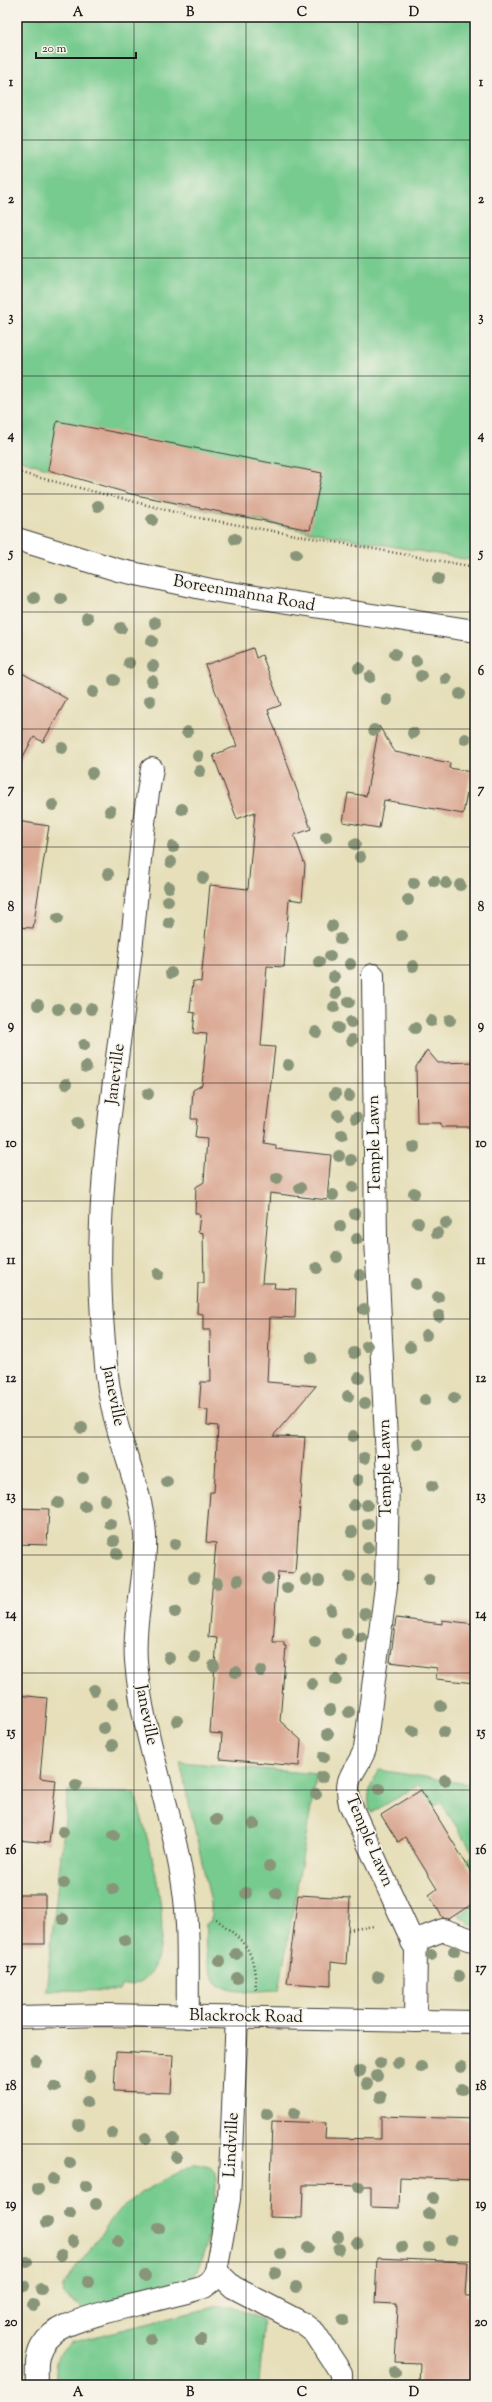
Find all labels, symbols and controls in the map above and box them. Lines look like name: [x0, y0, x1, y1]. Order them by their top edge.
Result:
text: A: [73, 4, 84, 22]
text: B: [186, 4, 195, 22]
text: C: [297, 4, 307, 22]
text: D: [409, 4, 419, 22]
scale bar: [36, 34, 136, 60]
text: 20 m: [42, 40, 67, 58]
text: 1: [9, 74, 14, 92]
text: 1: [479, 74, 484, 92]
text: 2: [8, 191, 15, 209]
text: 2: [478, 191, 485, 209]
text: 3: [8, 309, 14, 327]
text: 3: [478, 309, 484, 327]
text: 4: [7, 427, 15, 445]
text: 4: [477, 427, 485, 445]
text: 5: [8, 545, 14, 563]
text: 5: [478, 545, 484, 563]
street label: Boreenmanna Road: [171, 570, 317, 618]
text: 6: [8, 663, 15, 681]
text: 6: [478, 663, 485, 681]
text: 7: [8, 781, 15, 799]
text: 7: [478, 781, 485, 799]
text: 8: [8, 899, 15, 917]
text: 8: [478, 899, 485, 917]
text: 9: [8, 1017, 15, 1035]
text: 9: [478, 1017, 485, 1035]
street label: Janeville: [100, 1042, 132, 1107]
street label: Temple Lawn: [362, 1095, 388, 1193]
text: 10: [5, 1135, 17, 1153]
text: 10: [475, 1135, 487, 1153]
text: 11: [7, 1252, 16, 1270]
text: 11: [477, 1252, 486, 1270]
street label: Janeville: [95, 1363, 131, 1428]
text: 12: [6, 1370, 17, 1388]
text: 12: [476, 1370, 487, 1388]
street label: Temple Lawn: [373, 1419, 399, 1517]
text: 13: [6, 1488, 16, 1506]
text: 13: [476, 1488, 486, 1506]
text: 14: [6, 1606, 17, 1624]
text: 14: [476, 1606, 487, 1624]
street label: Janeville: [128, 1682, 164, 1747]
text: 15: [7, 1724, 16, 1742]
text: 15: [477, 1724, 486, 1742]
street label: Temple Lawn: [339, 1791, 399, 1891]
text: 16: [6, 1842, 17, 1860]
text: 16: [476, 1842, 487, 1860]
text: 17: [6, 1960, 17, 1978]
text: 17: [476, 1960, 487, 1978]
street label: Blackrock Road: [189, 2004, 304, 2030]
text: 18: [6, 2078, 17, 2096]
text: 18: [476, 2078, 487, 2096]
street label: Lindville: [218, 2112, 246, 2178]
text: 19: [6, 2196, 17, 2214]
text: 19: [476, 2196, 487, 2214]
text: 20: [5, 2314, 18, 2332]
text: 20: [475, 2314, 488, 2332]
text: A: [73, 2384, 84, 2402]
text: B: [186, 2384, 195, 2402]
text: C: [297, 2384, 307, 2402]
text: D: [409, 2384, 419, 2402]

